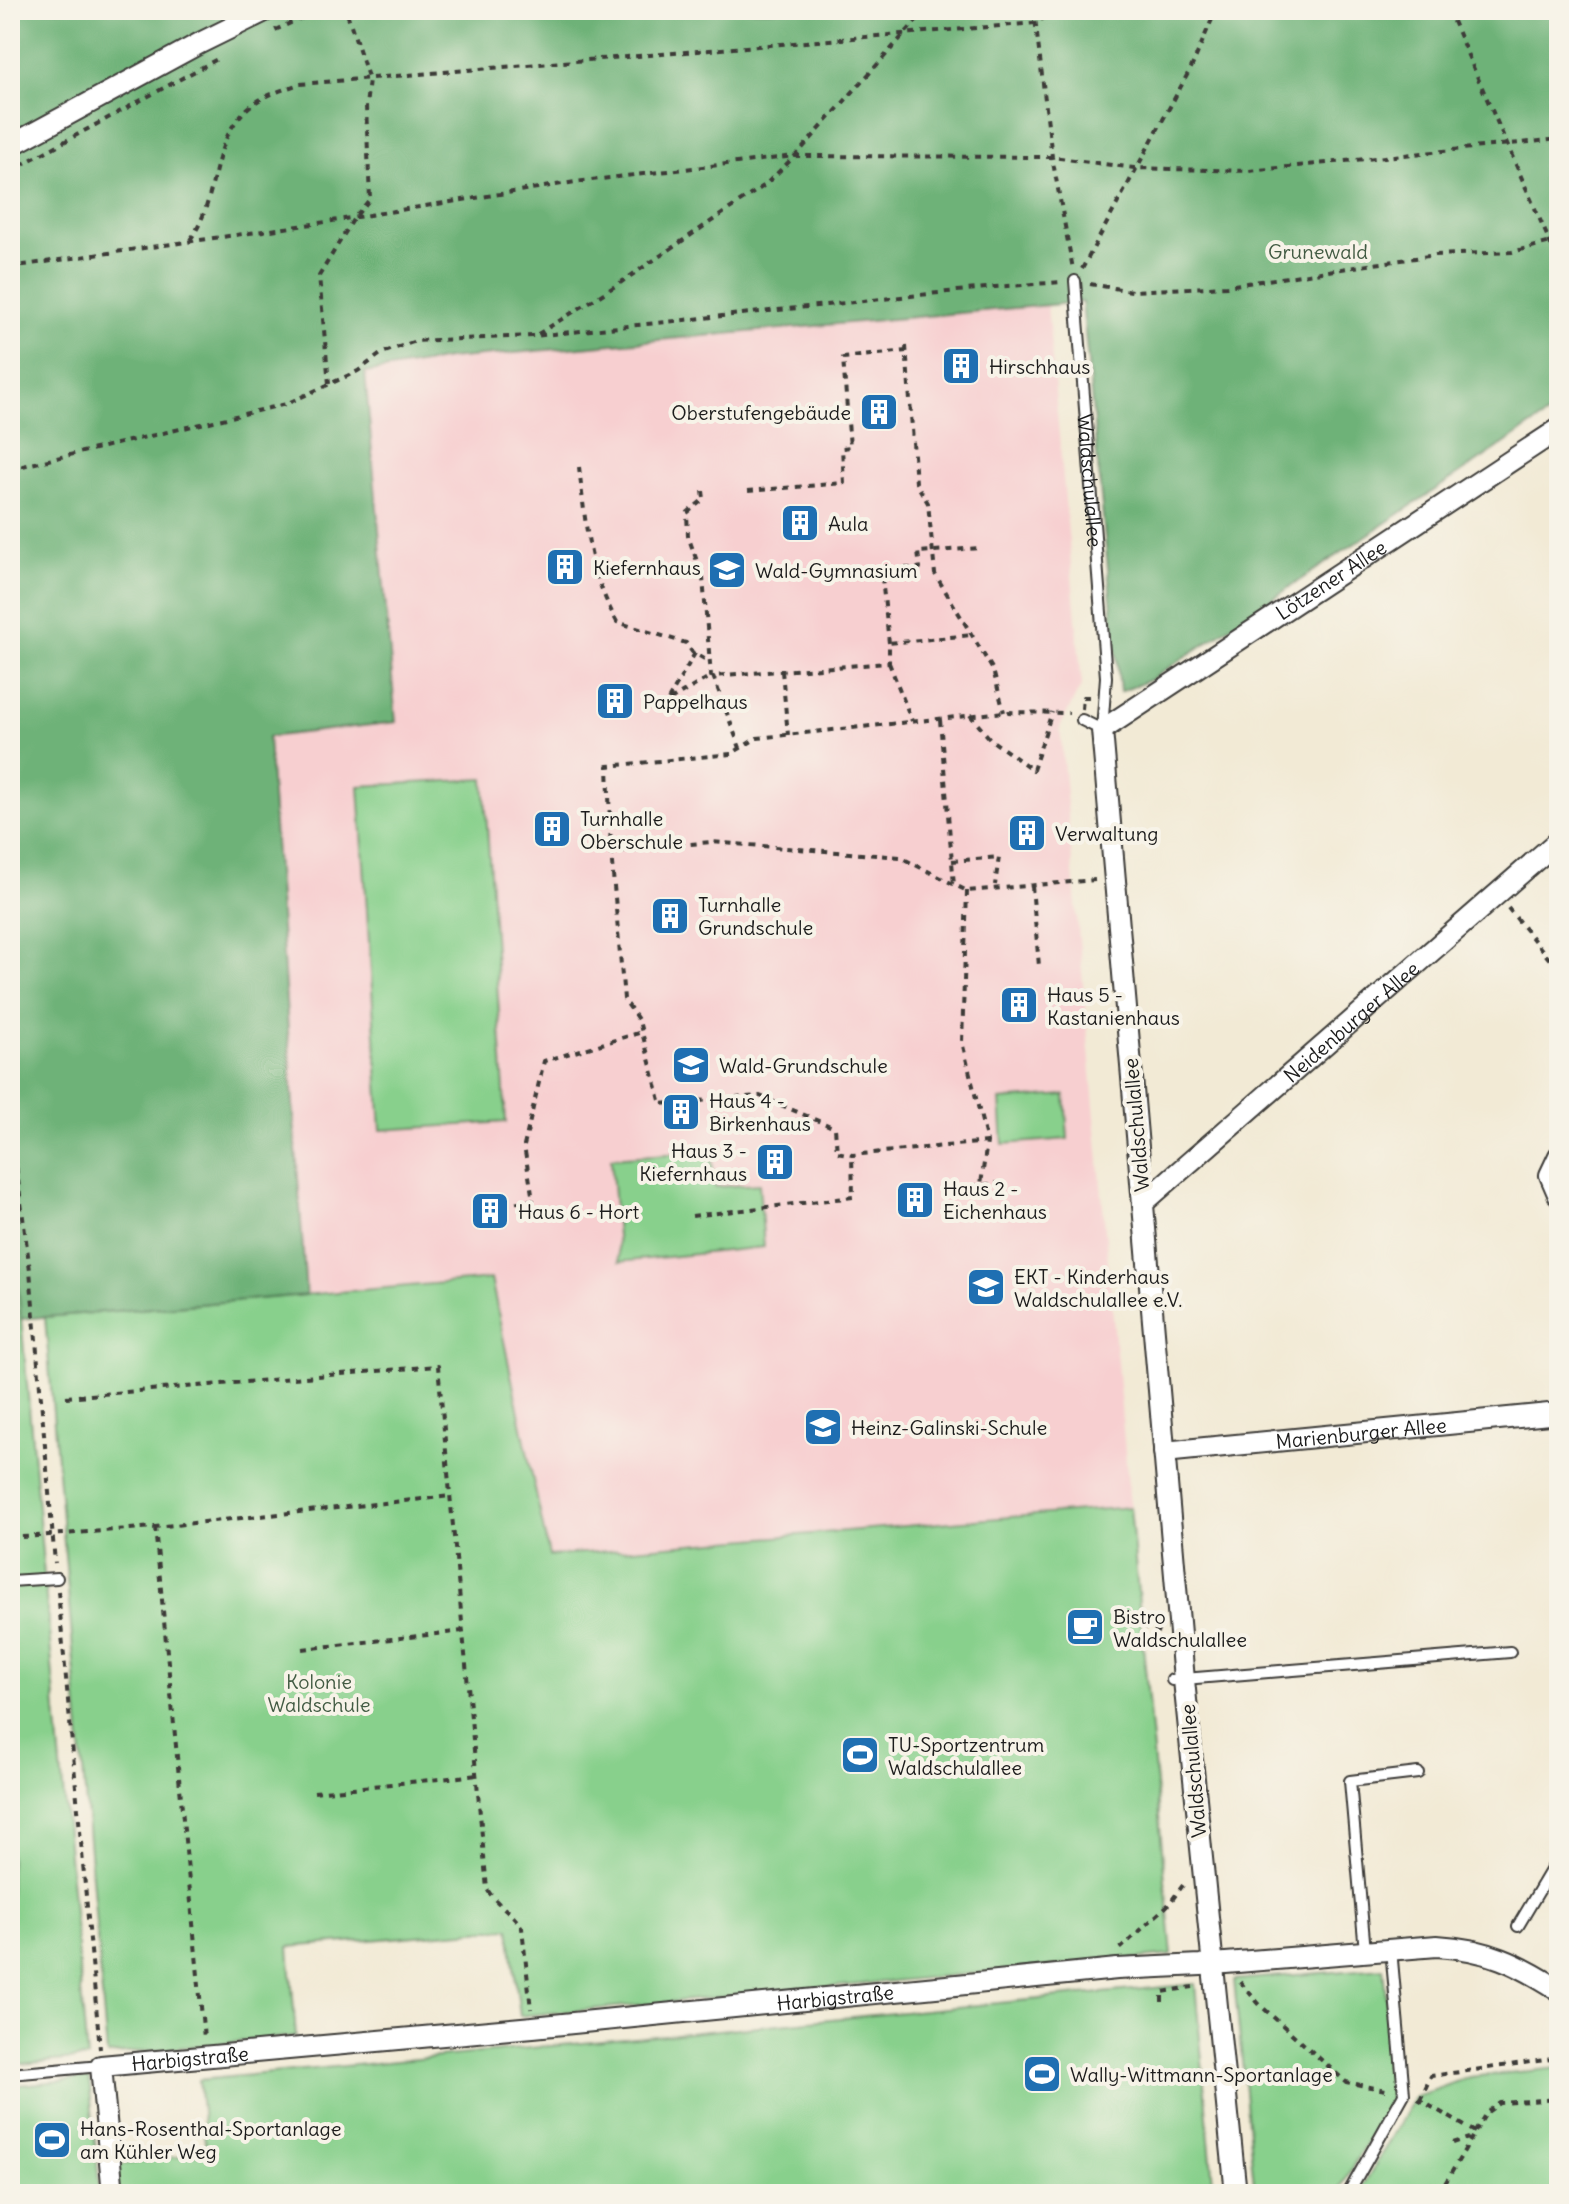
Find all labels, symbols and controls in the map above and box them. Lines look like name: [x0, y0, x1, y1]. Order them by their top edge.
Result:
park label: Grunewald: [1268, 239, 1368, 264]
building icon: Hirschhaus: [940, 345, 982, 387]
place label: Hirschhaus: [989, 354, 1090, 379]
building icon: Oberstufengebäude: [858, 391, 900, 433]
place label: Oberstufengebäude: [671, 400, 851, 425]
street label: Waldschulallee: [1073, 413, 1108, 548]
building icon: Aula: [779, 502, 821, 544]
place label: Aula: [828, 511, 868, 536]
street label: Lötzener Allee: [1271, 534, 1391, 625]
building icon: Kiefernhaus: [544, 546, 586, 588]
school or university icon: Wald-Gymnasium: [706, 549, 748, 591]
place label: Kiefernhaus: [593, 555, 701, 580]
place label: Wald-Gymnasium: [755, 558, 918, 583]
building icon: Pappelhaus: [594, 680, 636, 722]
place label: Pappelhaus: [643, 689, 748, 714]
place label: Turnhalle Oberschule: [580, 806, 683, 854]
building icon: Turnhalle Oberschule: [531, 808, 573, 850]
building icon: Verwaltung: [1006, 812, 1048, 854]
place label: Verwaltung: [1055, 821, 1158, 846]
place label: Turnhalle Grundschule: [698, 892, 813, 940]
building icon: Turnhalle Grundschule: [649, 895, 691, 937]
street label: Neidenburger Allee: [1278, 956, 1424, 1087]
place label: Haus 5 - Kastanienhaus: [1047, 982, 1180, 1030]
building icon: Haus 5 - Kastanienhaus: [998, 984, 1040, 1026]
school or university icon: Wald-Grundschule: [670, 1044, 712, 1086]
place label: Wald-Grundschule: [719, 1053, 888, 1078]
street label: Waldschulallee: [1118, 1057, 1154, 1193]
place label: Haus 4 - Birkenhaus: [709, 1088, 811, 1136]
building icon: Haus 4 - Birkenhaus: [660, 1091, 702, 1133]
place label: Haus 3 - Kiefernhaus: [639, 1138, 747, 1186]
building icon: Haus 3 - Kiefernhaus: [754, 1141, 796, 1183]
place label: Haus 2 - Eichenhaus: [943, 1176, 1047, 1224]
building icon: Haus 2 - Eichenhaus: [894, 1179, 936, 1221]
building icon: Haus 6 - Hort: [469, 1190, 511, 1232]
place label: Haus 6 - Hort: [518, 1199, 640, 1224]
place label: EKT - Kinderhaus Waldschulallee e.V.: [1014, 1264, 1182, 1312]
school or university icon: EKT - Kinderhaus Waldschulallee e.V.: [965, 1266, 1007, 1308]
school or university icon: Heinz-Galinski-Schule: [802, 1406, 844, 1448]
street label: Marienburger Allee: [1274, 1412, 1448, 1453]
place label: Heinz-Galinski-Schule: [851, 1415, 1047, 1440]
place label: Bistro Waldschulallee: [1113, 1604, 1247, 1652]
cafe icon: Bistro Waldschulallee: [1064, 1606, 1106, 1648]
park label: Kolonie Waldschule: [268, 1669, 370, 1717]
street label: Waldschulallee: [1175, 1703, 1211, 1839]
place label: TU-Sportzentrum Waldschulallee: [888, 1732, 1044, 1780]
sports icon: TU-Sportzentrum Waldschulallee: [839, 1734, 881, 1776]
street label: Harbigstraße: [775, 1979, 895, 2015]
street label: Harbigstraße: [130, 2040, 250, 2076]
sports icon: Wally-Wittmann-Sportanlage: [1021, 2053, 1063, 2095]
place label: Wally-Wittmann-Sportanlage: [1070, 2062, 1333, 2087]
place label: Hans-Rosenthal-Sportanlage am Kühler Weg: [80, 2116, 342, 2164]
sports icon: Hans-Rosenthal-Sportanlage am Kühler Weg: [31, 2119, 73, 2161]

